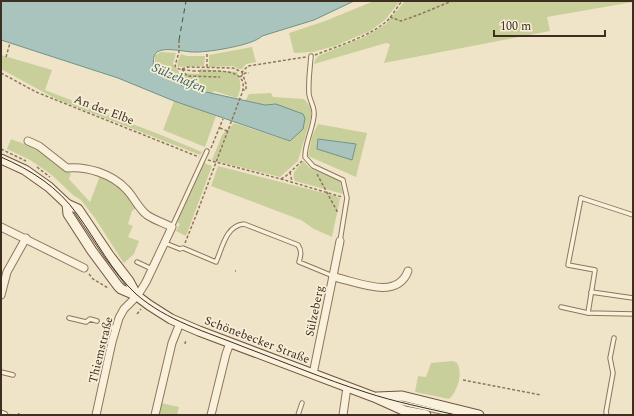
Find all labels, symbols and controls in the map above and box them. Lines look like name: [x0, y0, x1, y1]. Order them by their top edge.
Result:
scale bar: [494, 12, 605, 38]
text: 100 m: [500, 17, 531, 36]
water label: Sülzehafen: [149, 58, 209, 98]
street label: An der Elbe: [71, 90, 137, 130]
street label: Sülzeberg: [300, 284, 330, 338]
street label: Schönebecker Straße: [201, 311, 313, 369]
street label: Thiemstraße: [84, 314, 119, 385]

